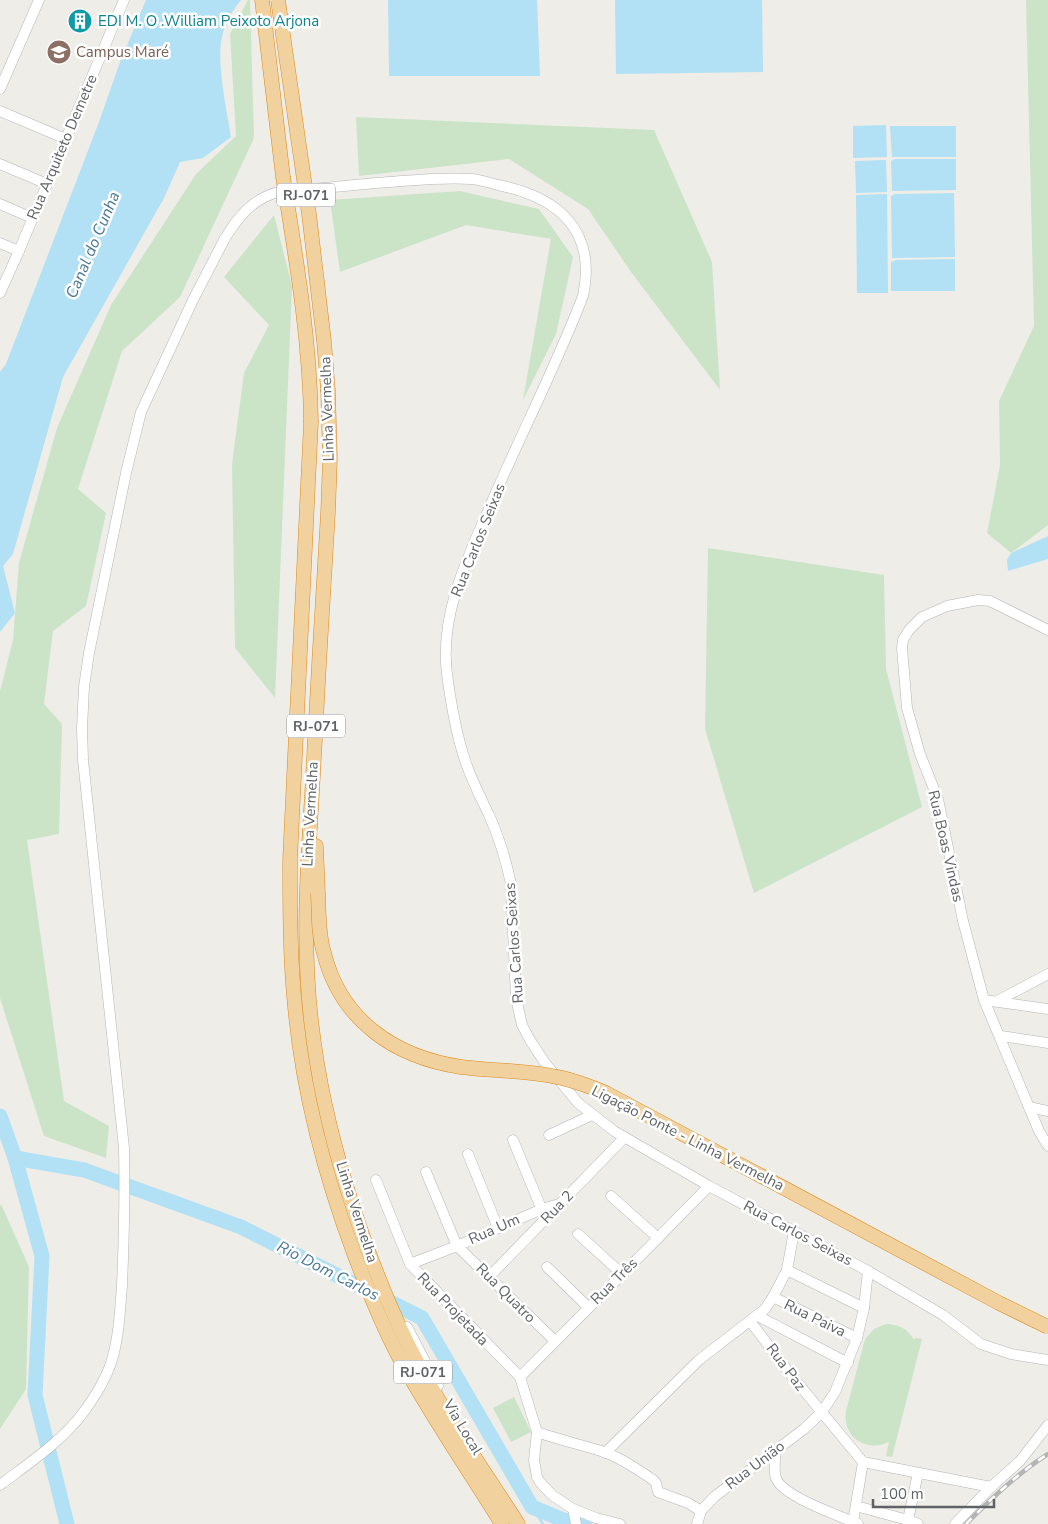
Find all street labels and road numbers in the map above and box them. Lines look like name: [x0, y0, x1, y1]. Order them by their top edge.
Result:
street label: Rua Arquiteto Demetre: [22, 71, 102, 223]
road number: RJ-071: [277, 184, 335, 206]
street label: Linha Vermelha: [315, 356, 339, 462]
street label: Rua Carlos Seixas: [446, 480, 510, 600]
road number: RJ-071: [287, 714, 345, 738]
street label: Linha Vermelha: [297, 761, 323, 867]
street label: Rua Boas Vindas: [923, 788, 969, 904]
street label: Rua Carlos Seixas: [500, 882, 528, 1004]
street label: Ligação Ponte - Linha Vermelha: [588, 1081, 788, 1195]
street label: Linha Vermelha: [331, 1159, 383, 1265]
street label: Rua 2: [536, 1186, 578, 1228]
street label: Rua Carlos Seixas: [740, 1196, 856, 1270]
street label: Rua Um: [465, 1209, 523, 1249]
street label: Rua Três: [586, 1253, 642, 1309]
street label: Rua Quatro: [472, 1259, 540, 1327]
street label: Rua Projetada: [413, 1268, 493, 1350]
street label: Rua Paiva: [781, 1294, 849, 1342]
street label: Rua Paz: [762, 1339, 810, 1395]
road number: RJ-071: [394, 1360, 452, 1384]
street label: Via Local: [438, 1395, 488, 1459]
street label: Rua União: [721, 1436, 789, 1494]

